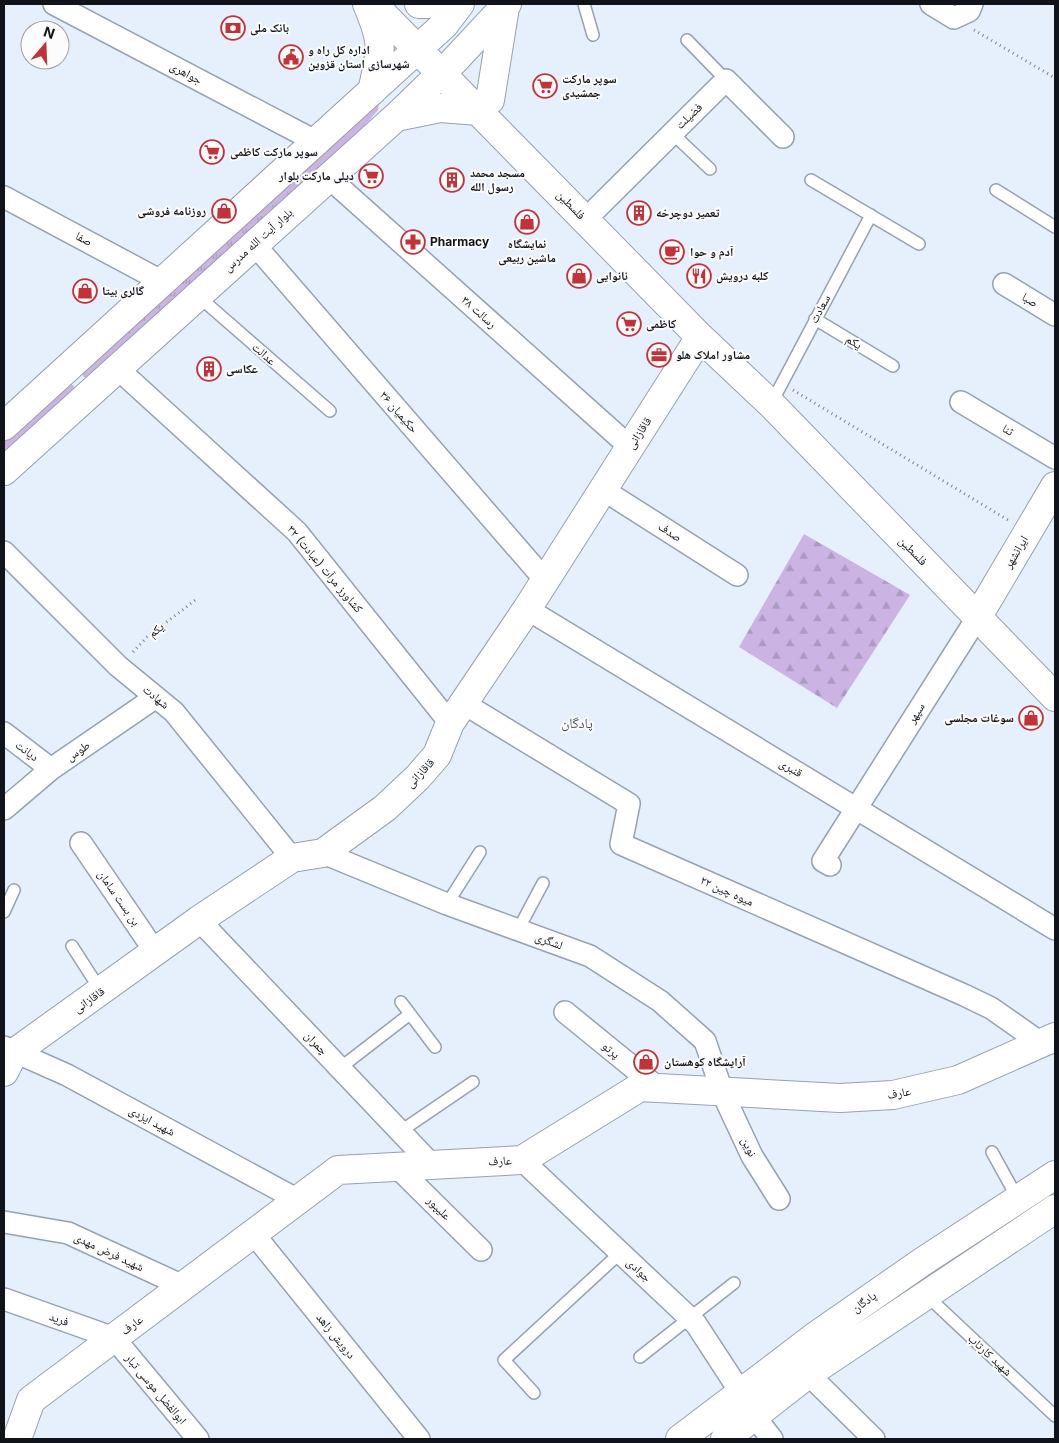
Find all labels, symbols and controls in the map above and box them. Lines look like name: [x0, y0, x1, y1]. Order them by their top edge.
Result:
bank icon: بانک ملی: [220, 15, 246, 41]
north arrow: [20, 20, 70, 70]
place label: بانک ملی: [250, 20, 289, 36]
text: N: [42, 22, 57, 42]
place label: اداره کل راه و شهرسازی استان قزوین: [308, 42, 410, 72]
public building icon: اداره کل راه و شهرسازی استان قزوین: [278, 44, 304, 70]
street label: جواهری: [167, 58, 205, 88]
place label: سوپر مارکت جمشیدی: [562, 71, 617, 101]
supermarket icon: سوپر مارکت جمشیدی: [532, 73, 558, 99]
street label: فضیلت: [672, 99, 705, 132]
supermarket icon: سوپر مارکت کاظمی: [199, 139, 225, 165]
place label: سوپر مارکت کاظمی: [230, 144, 318, 160]
supermarket icon: دیلی مارکت بلوار: [358, 163, 384, 189]
place label: مسجد محمد رسول الله: [470, 165, 525, 195]
building icon: مسجد محمد رسول الله: [439, 167, 465, 193]
place label: دیلی مارکت بلوار: [278, 168, 354, 184]
street label: فلسطین: [554, 187, 589, 223]
shop icon: روزنامه فروشی: [211, 198, 237, 224]
building icon: تعمیر دوچرخه: [626, 200, 652, 226]
place label: روزنامه فروشی: [138, 203, 206, 219]
street label: بلوار آیت الله مدرس: [220, 205, 296, 275]
place label: تعمیر دوچرخه: [656, 205, 720, 220]
shop icon: نمایشگاه ماشین ربیعی: [514, 209, 540, 235]
street label: صفا: [73, 228, 95, 249]
pharmacy icon: Pharmacy: [400, 229, 426, 255]
place label: Pharmacy: [430, 234, 490, 249]
place label: نمایشگاه ماشین ربیعی: [498, 236, 556, 266]
cafe icon: آدم و حوا: [659, 239, 685, 265]
place label: آدم و حوا: [690, 244, 734, 260]
shop icon: نانوایی: [566, 263, 592, 289]
restaurant icon: کلبه درویش: [686, 263, 712, 289]
place label: نانوایی: [596, 268, 628, 284]
place label: کلبه درویش: [716, 268, 769, 284]
shop icon: گالری بیتا: [72, 278, 98, 304]
place label: گالری بیتا: [102, 283, 145, 299]
street label: صبا: [1019, 289, 1041, 310]
street label: ۳۸ رسالت: [459, 292, 500, 332]
street label: سعادت: [806, 292, 833, 326]
supermarket icon: کاظمی: [616, 311, 642, 337]
place label: کاظمی: [646, 316, 677, 332]
street label: یکم: [843, 331, 865, 353]
street label: عدالت: [249, 339, 279, 368]
office icon: مشاور املاک هلو: [646, 342, 672, 368]
place label: مشاور املاک هلو: [676, 347, 751, 362]
building icon: عکاسی: [196, 356, 222, 382]
place label: عکاسی: [226, 361, 258, 377]
street label: ۳۶ حکیمیان: [377, 388, 422, 436]
street label: قاقازانی: [623, 414, 654, 452]
street label: ثنا: [1000, 420, 1017, 439]
street label: صدف: [656, 518, 685, 545]
street label: ۳۲ کشاورز مرآت (عبادت): [284, 522, 366, 616]
street label: فلسطین: [896, 533, 931, 569]
street label: ایرانشهر: [1000, 533, 1031, 572]
street label: یکم: [145, 619, 167, 641]
street label: شهادت: [140, 681, 173, 712]
street label: سپهر: [903, 700, 928, 727]
shop icon: سوغات مجلسی: [1018, 705, 1044, 731]
place label: سوغات مجلسی: [944, 710, 1014, 726]
district label: پادگان: [561, 714, 593, 732]
street label: دیانت: [13, 737, 42, 764]
street label: طوس: [63, 737, 93, 764]
street label: قاقازانی: [402, 755, 437, 791]
street label: قنبری: [777, 755, 806, 781]
street label: بن بست سامان: [94, 867, 144, 929]
street label: ۲۲ میوه چین: [698, 872, 756, 909]
street label: لشگری: [533, 929, 565, 952]
street label: قاقازانی: [70, 983, 107, 1016]
street label: چمران: [301, 1028, 331, 1058]
street label: پرتو: [599, 1038, 624, 1062]
shop icon: آرایشگاه کوهستان: [633, 1049, 659, 1075]
place label: آرایشگاه کوهستان: [664, 1054, 746, 1070]
street label: عارف: [886, 1083, 912, 1102]
street label: شهید ایزدی: [127, 1102, 178, 1139]
street label: نوین: [738, 1134, 761, 1159]
street label: عارف: [488, 1152, 512, 1169]
street label: علیپور: [423, 1192, 455, 1223]
street label: شهید فرض مهدی: [72, 1229, 147, 1275]
street label: جوادی: [624, 1254, 655, 1285]
street label: پادگان: [848, 1287, 880, 1316]
street label: فرید: [47, 1308, 71, 1329]
street label: درویش زاهد: [313, 1310, 359, 1362]
street label: عارف: [118, 1311, 146, 1338]
street label: شهید کارتاب: [965, 1330, 1016, 1379]
street label: ابوالفضل موسی تبار: [122, 1350, 190, 1427]

